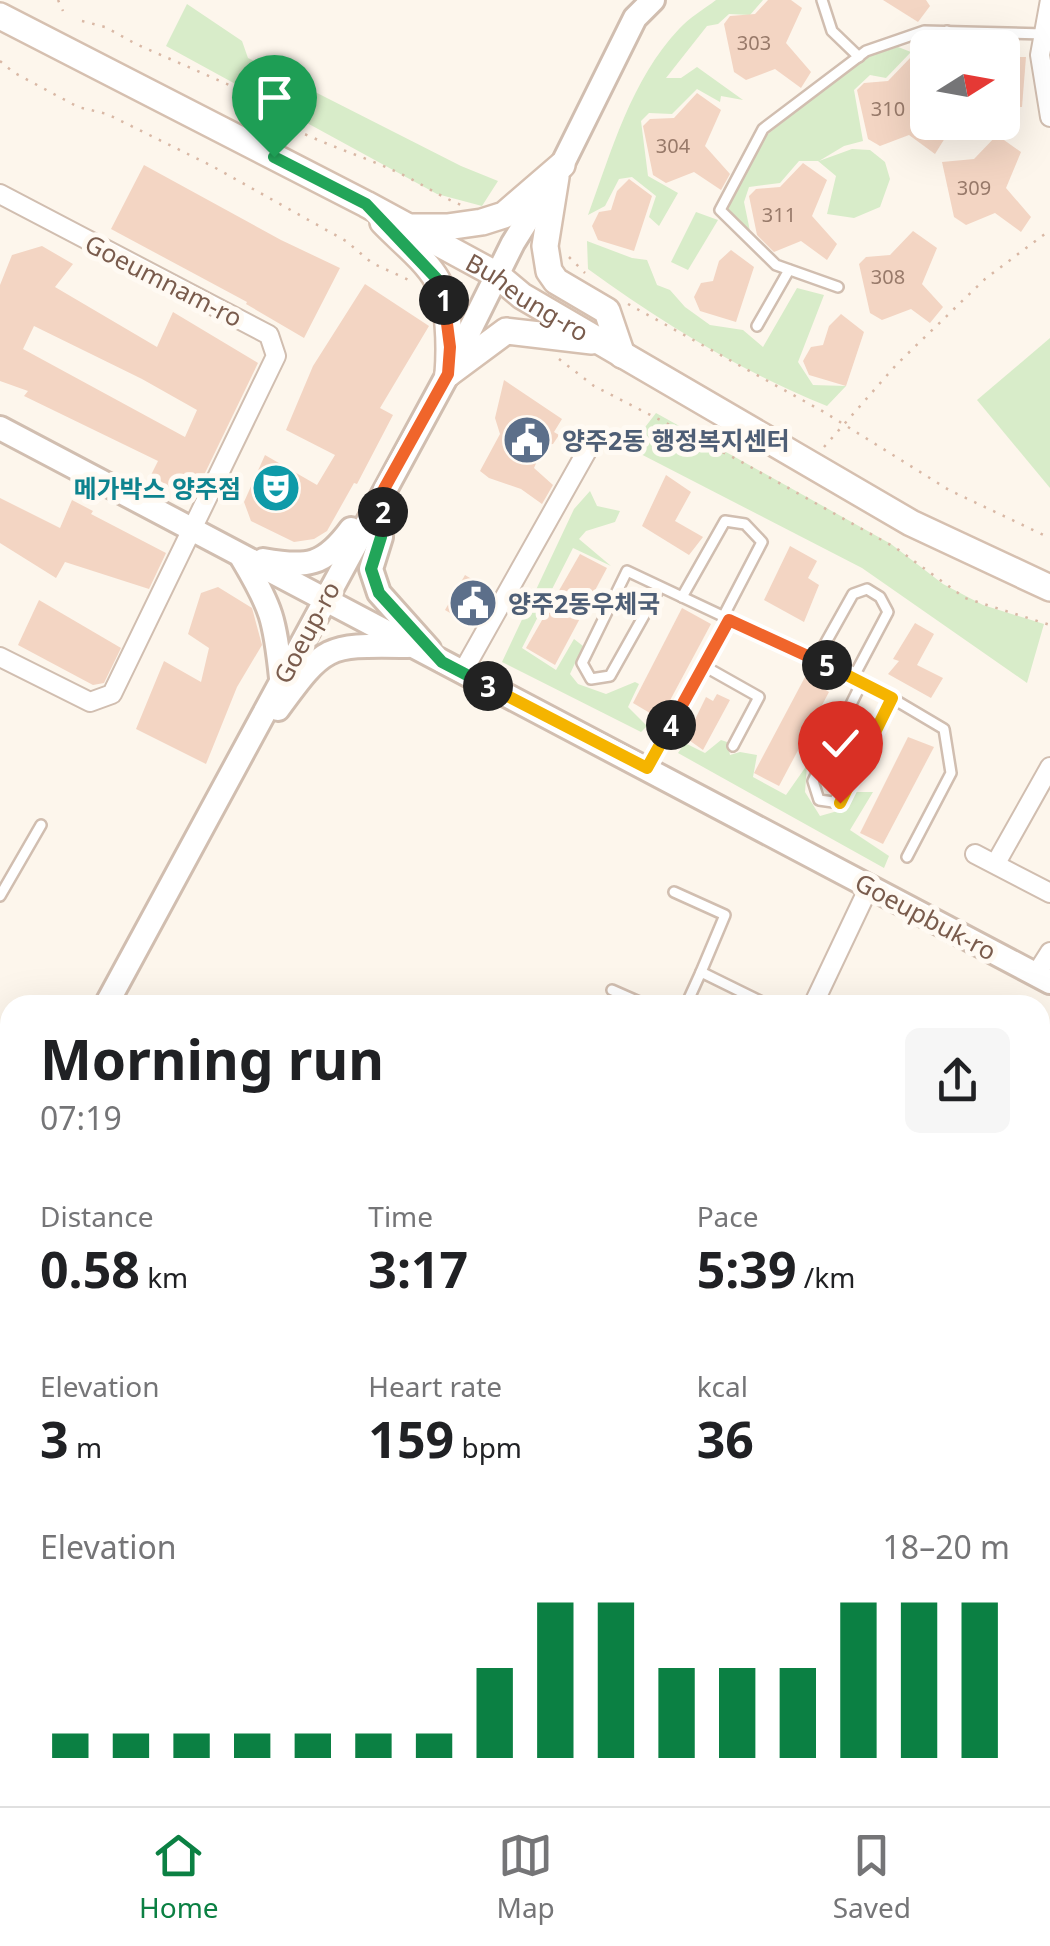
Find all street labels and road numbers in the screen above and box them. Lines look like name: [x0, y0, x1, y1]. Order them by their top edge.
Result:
street label: Goeumnam-ro: [80, 226, 248, 334]
street label: Buheung-ro: [460, 244, 596, 349]
street label: Goeup-ro: [265, 575, 347, 689]
street label: Goeupbuk-ro: [849, 865, 1003, 967]

